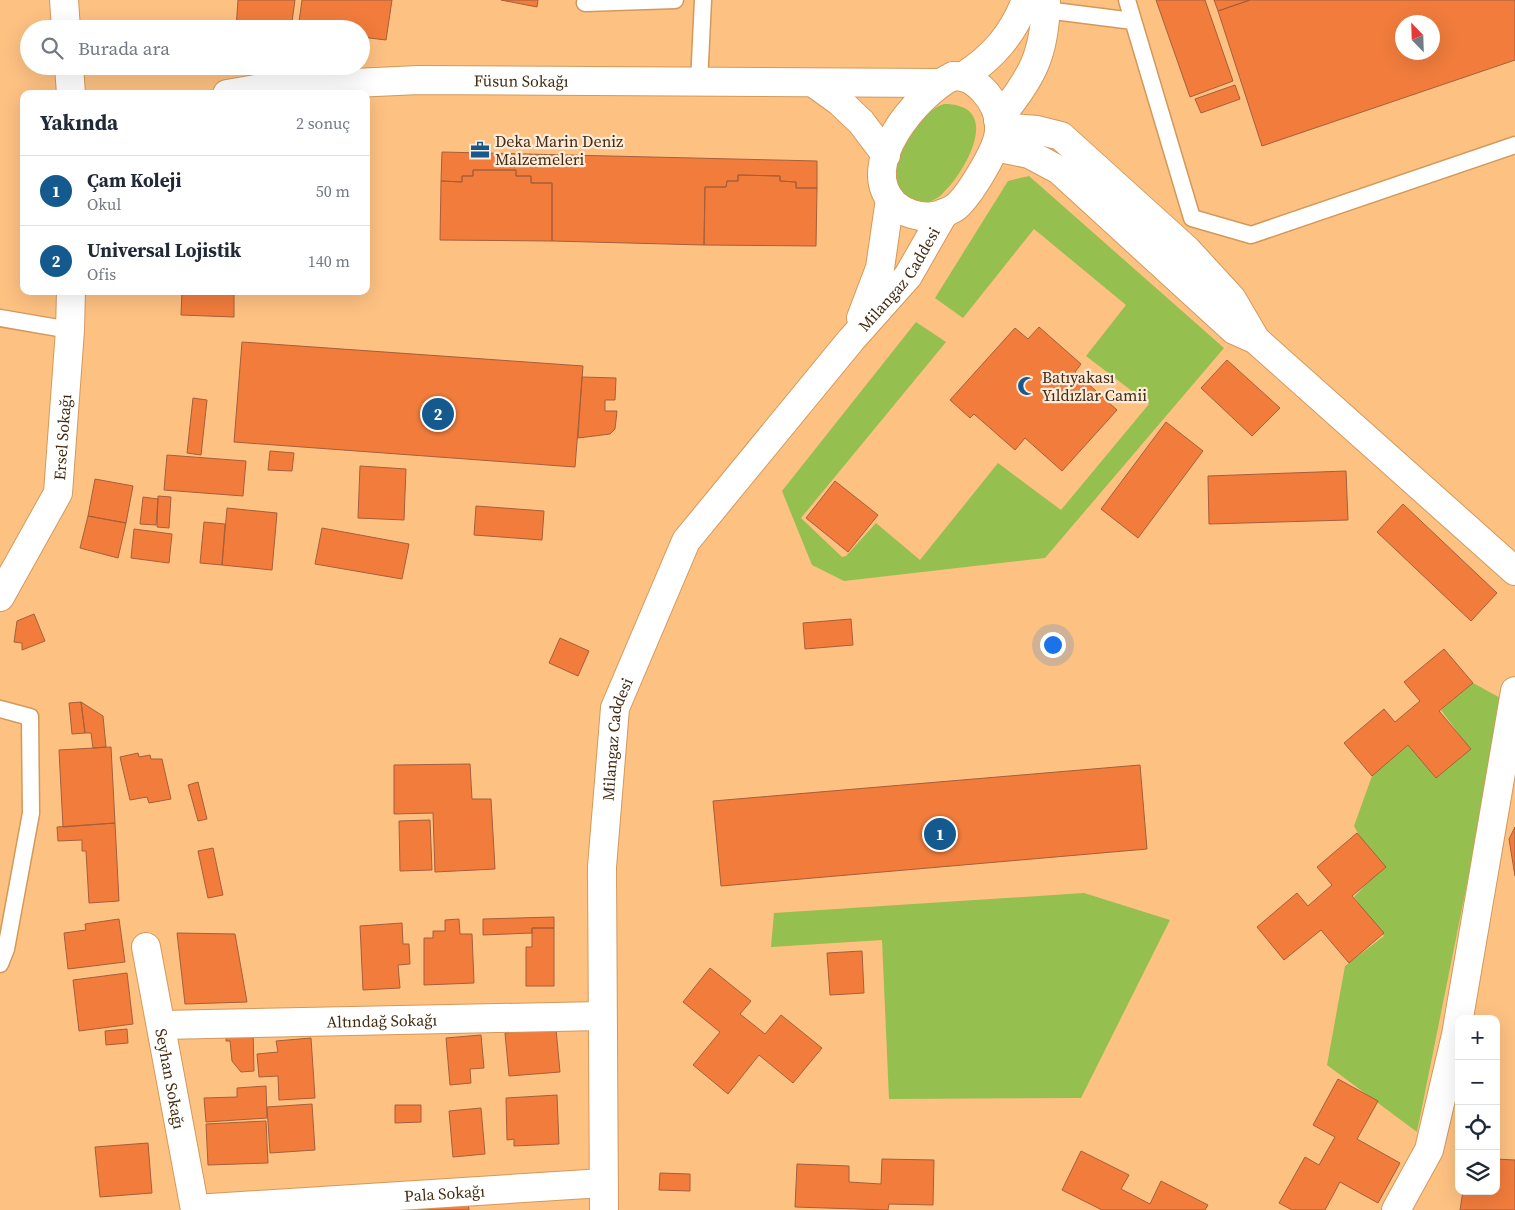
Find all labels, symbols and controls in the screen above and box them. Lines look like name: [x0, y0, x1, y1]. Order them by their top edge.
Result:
north arrow: [1395, 15, 1440, 60]
search box: [20, 20, 370, 75]
icon: search: [38, 34, 66, 62]
text: Burada ara: [78, 35, 170, 61]
street label: Füsun Sokağı: [474, 69, 569, 92]
text: Yakında: [40, 108, 118, 137]
text: 2 sonuç: [296, 112, 350, 134]
place label: Deka Marin Deniz Malzemeleri: [495, 130, 623, 170]
office icon: Deka Marin Deniz Malzemeleri: [469, 139, 491, 161]
text: Çam Koleji: [87, 167, 181, 193]
text: 1: [52, 180, 60, 202]
text: 50 m: [316, 180, 350, 202]
text: Okul: [87, 193, 121, 215]
street label: Milangaz Caddesi: [853, 223, 945, 336]
text: Universal Lojistik: [87, 237, 241, 263]
text: 2: [52, 250, 60, 272]
text: 140 m: [308, 250, 350, 272]
text: Ofis: [87, 263, 116, 285]
place label: Batıyakası Yıldızlar Camii: [1042, 366, 1147, 406]
mosque icon: Batıyakası Yıldızlar Camii: [1016, 375, 1038, 397]
street label: Ersel Sokağı: [48, 393, 76, 481]
pin: 2: [422, 395, 454, 433]
your location: [1040, 632, 1066, 658]
street label: Milangaz Caddesi: [596, 674, 638, 802]
pin: 1: [924, 815, 956, 853]
street label: Altındağ Sokağı: [326, 1008, 438, 1033]
map controls: [1455, 1015, 1500, 1195]
button: +: [1455, 1015, 1500, 1060]
street label: Seyhan Sokağı: [150, 1027, 191, 1131]
button: −: [1455, 1060, 1500, 1105]
button: locate: [1455, 1105, 1500, 1150]
button: layers: [1455, 1150, 1500, 1195]
street label: Pala Sokağı: [404, 1180, 486, 1207]

